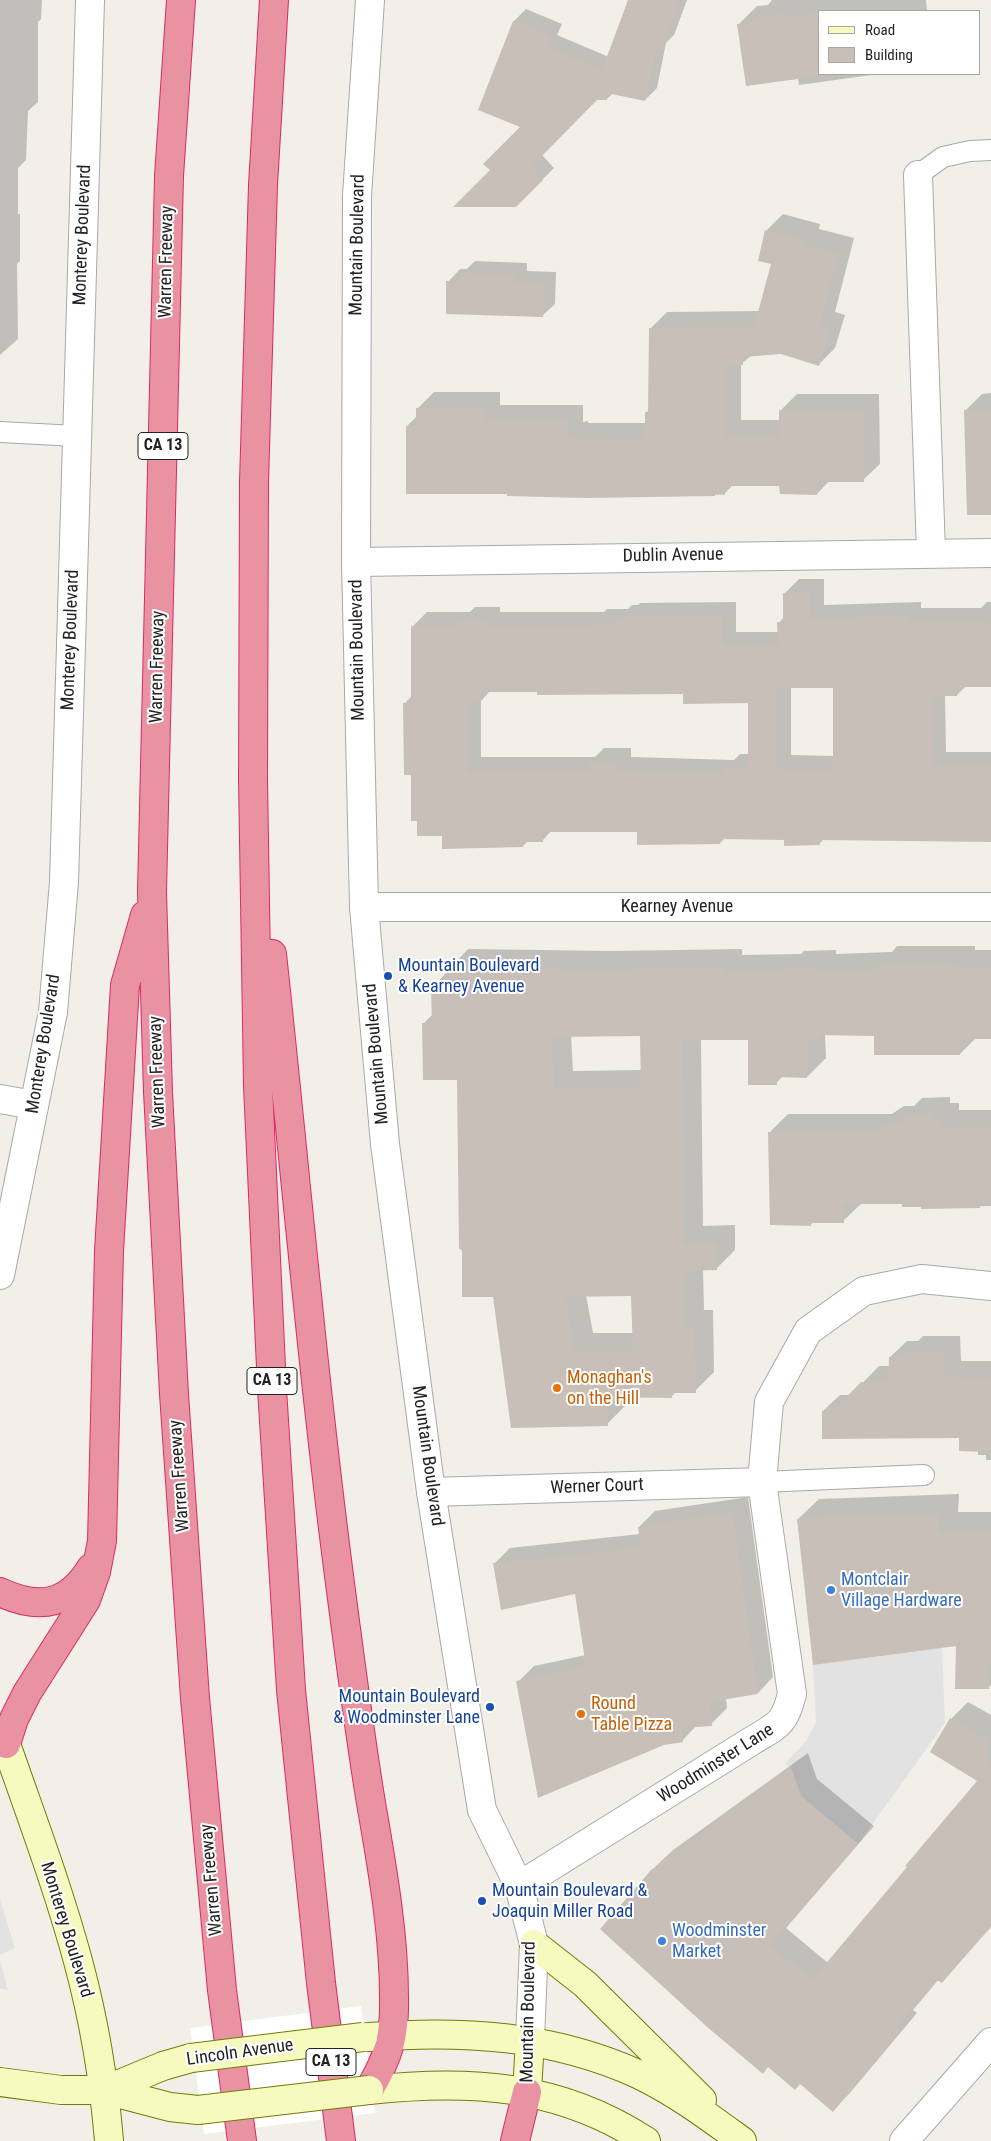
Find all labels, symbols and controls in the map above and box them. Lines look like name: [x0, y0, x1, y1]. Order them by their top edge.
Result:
legend: [818, 10, 981, 75]
text: Road: [865, 21, 895, 39]
text: Building: [865, 46, 913, 64]
street label: Monterey Boulevard: [70, 164, 96, 306]
street label: Mountain Boulevard: [346, 174, 370, 316]
street label: Warren Freeway: [155, 206, 179, 318]
road number: CA 13: [138, 432, 188, 460]
street label: Dublin Avenue: [622, 544, 724, 568]
street label: Monterey Boulevard: [58, 569, 84, 711]
street label: Mountain Boulevard: [346, 579, 370, 721]
street label: Warren Freeway: [146, 611, 170, 723]
street label: Kearney Avenue: [621, 896, 733, 918]
place label: Mountain Boulevard & Kearney Avenue: [398, 955, 539, 998]
marker: Mountain Boulevard & Kearney Avenue: [382, 970, 394, 982]
street label: Monterey Boulevard: [22, 973, 66, 1115]
street label: Mountain Boulevard: [360, 983, 394, 1125]
street label: Warren Freeway: [145, 1015, 171, 1129]
place label: Monaghan's on the Hill: [567, 1367, 652, 1410]
road number: CA 13: [247, 1368, 297, 1394]
marker: Monaghan's on the Hill: [551, 1382, 563, 1394]
street label: Mountain Boulevard: [406, 1384, 448, 1528]
street label: Warren Freeway: [165, 1419, 195, 1533]
street label: Werner Court: [550, 1475, 644, 1499]
place label: Montclair Village Hardware: [841, 1569, 962, 1612]
marker: Montclair Village Hardware: [825, 1584, 837, 1596]
place label: Mountain Boulevard & Woodminster Lane: [333, 1686, 480, 1728]
place label: Round Table Pizza: [591, 1693, 672, 1736]
marker: Mountain Boulevard & Woodminster Lane: [484, 1701, 496, 1713]
marker: Round Table Pizza: [575, 1708, 587, 1720]
street label: Woodminster Lane: [654, 1720, 778, 1808]
street label: Warren Freeway: [196, 1823, 228, 1937]
street label: Monterey Boulevard: [35, 1860, 97, 2000]
place label: Mountain Boulevard & Joaquin Miller Road: [492, 1880, 647, 1922]
marker: Mountain Boulevard & Joaquin Miller Road: [476, 1895, 488, 1907]
place label: Woodminster Market: [672, 1920, 766, 1962]
marker: Woodminster Market: [656, 1935, 668, 1947]
street label: Mountain Boulevard: [517, 1941, 541, 2083]
street label: Lincoln Avenue: [185, 2035, 295, 2071]
road number: CA 13: [306, 2048, 356, 2076]

